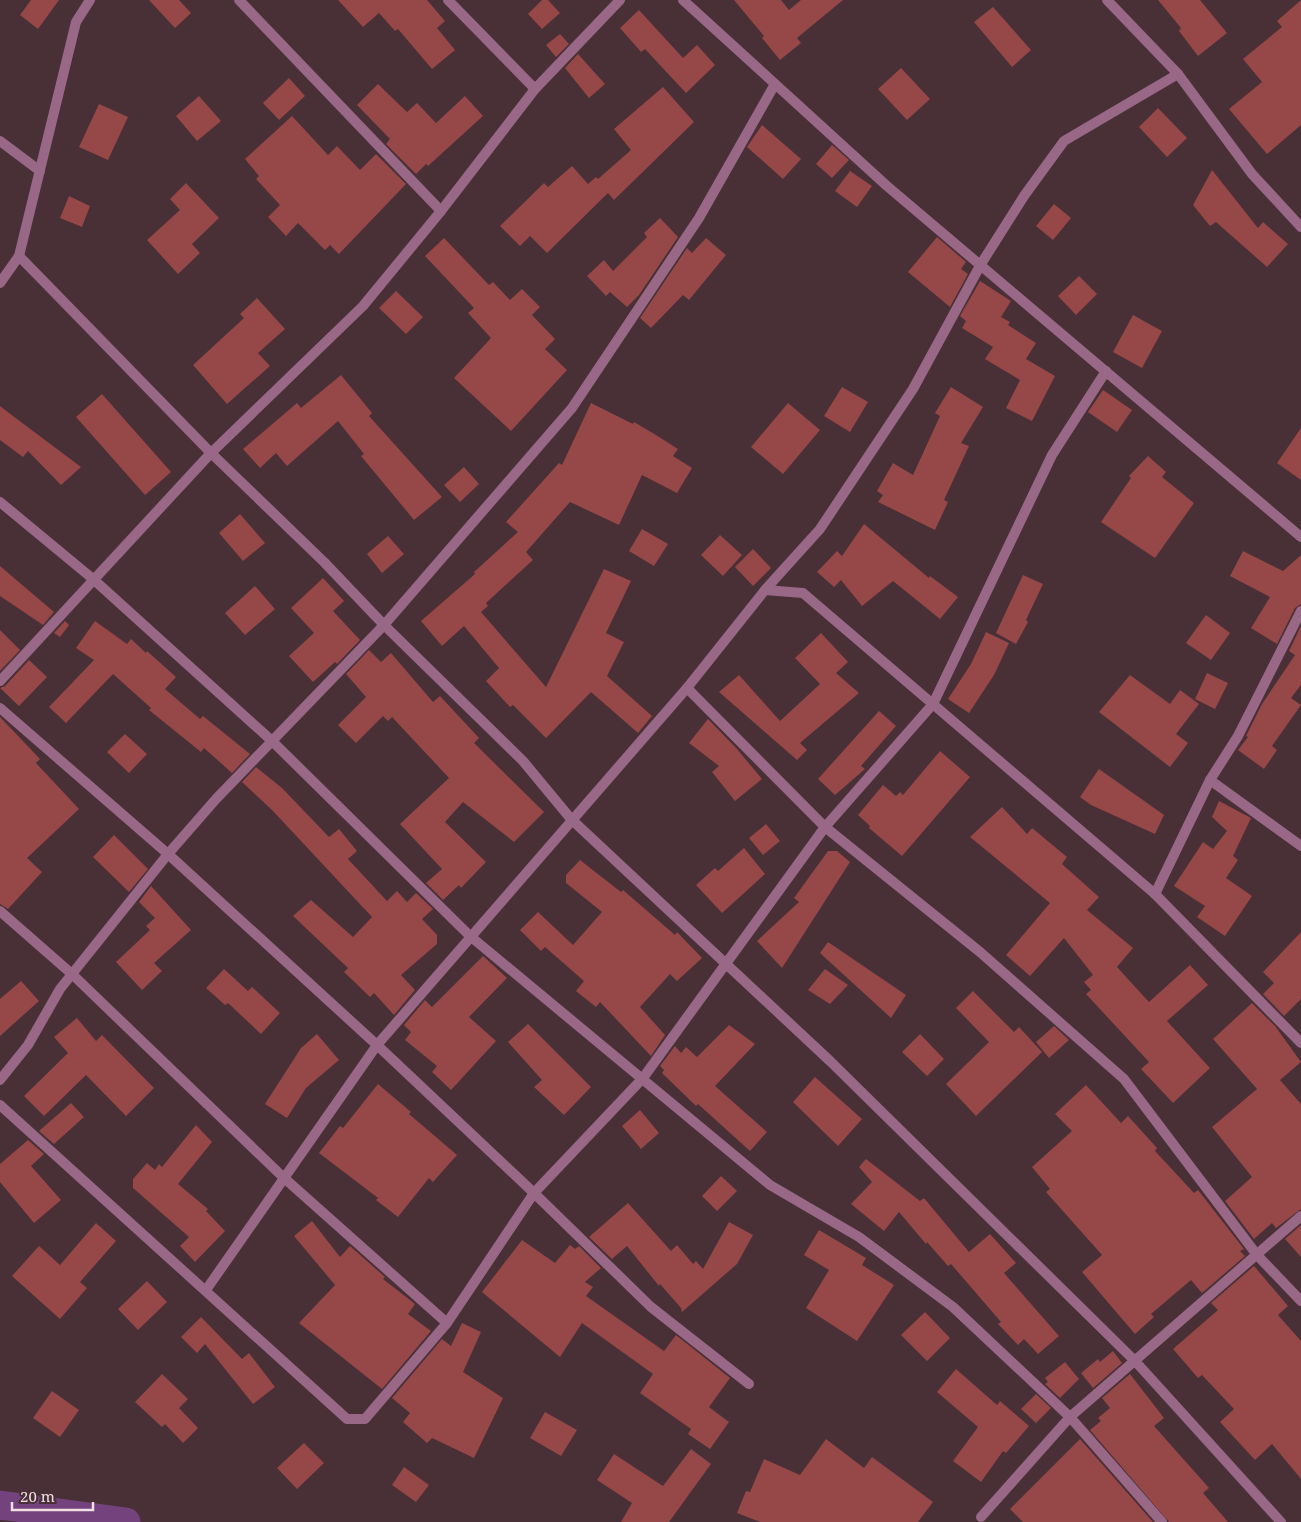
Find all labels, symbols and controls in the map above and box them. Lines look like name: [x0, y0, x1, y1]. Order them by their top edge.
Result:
scale bar: [12, 1480, 94, 1512]
text: 20 m: [20, 1486, 55, 1506]

